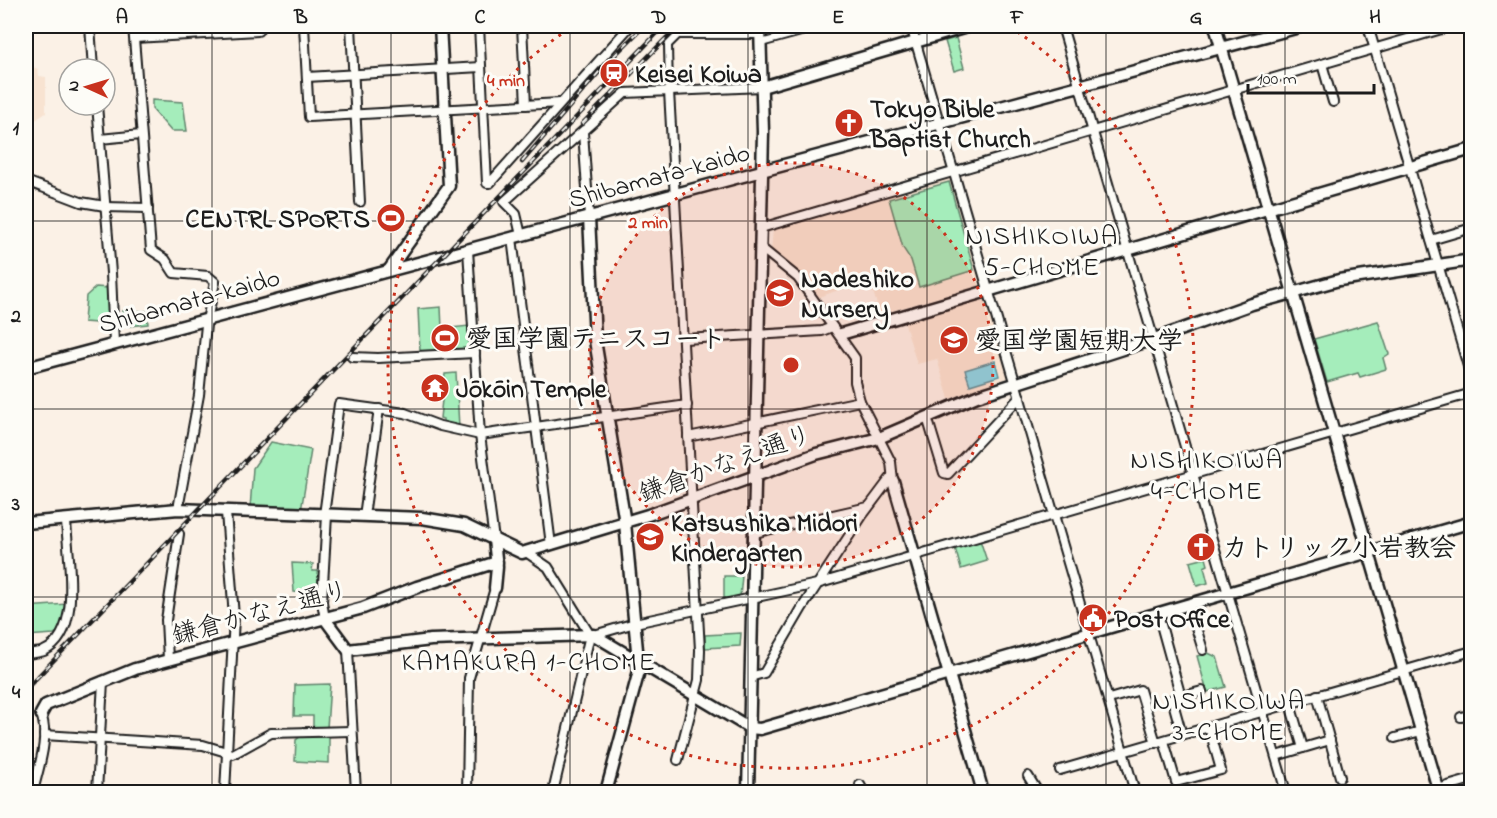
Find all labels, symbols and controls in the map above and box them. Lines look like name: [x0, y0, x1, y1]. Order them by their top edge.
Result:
text: A: [116, 4, 128, 33]
text: B: [293, 4, 308, 33]
text: C: [475, 4, 486, 33]
text: D: [651, 4, 666, 33]
text: E: [832, 4, 844, 33]
text: F: [1010, 4, 1024, 33]
text: G: [1190, 4, 1203, 33]
text: H: [1369, 4, 1381, 33]
north arrow: [57, 57, 117, 117]
station icon: Keisei Koiwa: [598, 57, 630, 89]
place label: Keisei Koiwa: [635, 57, 762, 95]
scale bar: [1248, 57, 1374, 95]
text: 100 m: [1257, 67, 1297, 93]
text: 4 min: [487, 69, 525, 95]
text: N: [62, 80, 86, 92]
place label: Tokyo Bible Baptist Church: [869, 92, 1031, 160]
church icon: Tokyo Bible Baptist Church: [833, 107, 865, 139]
text: 1: [13, 115, 20, 144]
street label: Shibamata-kaido: [565, 135, 755, 220]
place label: CENTRL SPORTS: [185, 202, 370, 240]
sports icon: CENTRL SPORTS: [375, 202, 407, 234]
text: 2 min: [627, 211, 668, 237]
district label: NISHIKOIWA 5-CHOME: [965, 218, 1119, 288]
street label: Shibamata-kaido: [95, 260, 285, 345]
place label: Nadeshiko Nursery: [801, 262, 914, 330]
school or university icon: Nadeshiko Nursery: [764, 277, 796, 309]
text: 2: [10, 303, 21, 332]
sports icon: 愛国学園テニスコート: [429, 322, 461, 354]
place label: 愛国学園テニスコート: [466, 322, 727, 360]
school or university icon: 愛国学園短期大学: [938, 324, 970, 356]
place label: 愛国学園短期大学: [975, 324, 1183, 362]
centre of rings: [781, 355, 801, 375]
temple icon: Jōkōin Temple: [419, 372, 451, 404]
place label: Jōkōin Temple: [456, 372, 608, 410]
street label: 鎌倉かなえ通り: [634, 417, 818, 515]
district label: NISHIKOIWA 4-CHOME: [1130, 442, 1284, 512]
text: 3: [11, 491, 20, 520]
place label: Katsushika Midori Kindergarten: [671, 506, 858, 575]
school or university icon: Katsushika Midori Kindergarten: [634, 521, 666, 553]
church icon: カトリック小岩教会: [1185, 531, 1217, 563]
place label: カトリック小岩教会: [1222, 531, 1456, 569]
street label: 鎌倉かなえ通り: [168, 573, 354, 657]
public building icon: Post Office: [1077, 602, 1109, 634]
place label: Post Office: [1114, 602, 1231, 640]
district label: KAMAKURA 1-CHOME: [402, 644, 656, 683]
text: 4: [12, 679, 21, 708]
district label: NISHIKOIWA 3-CHOME: [1152, 683, 1306, 753]

